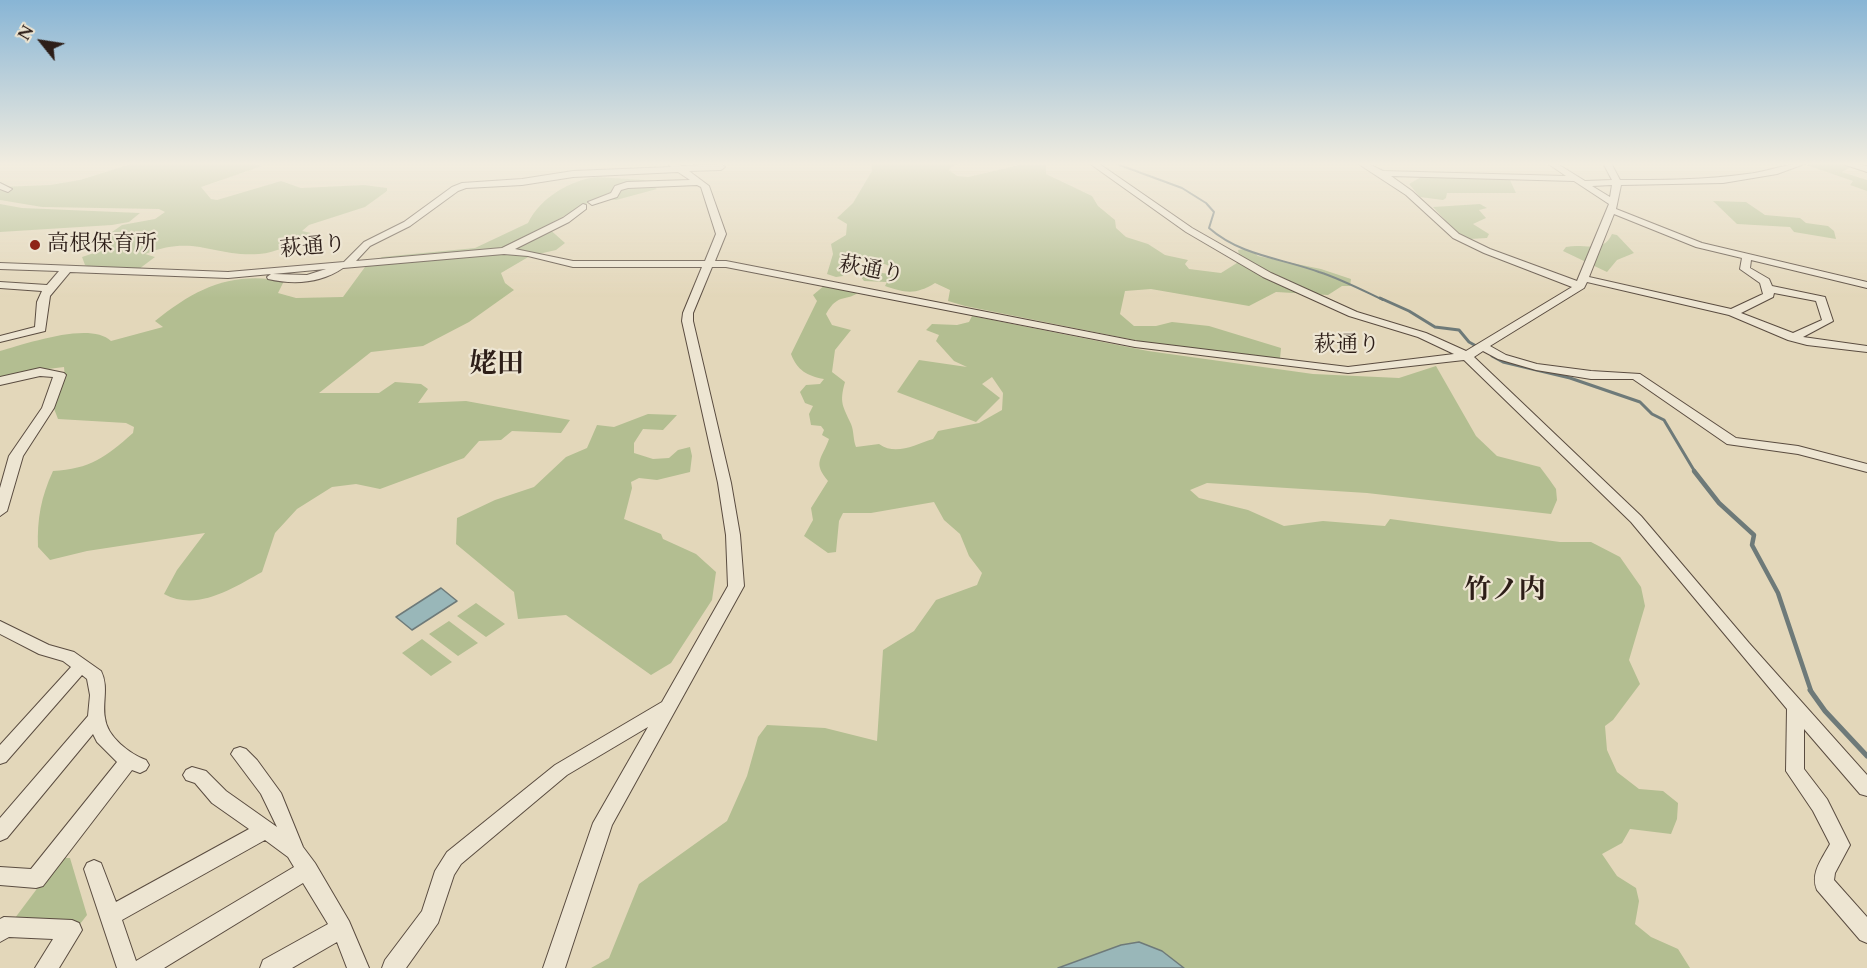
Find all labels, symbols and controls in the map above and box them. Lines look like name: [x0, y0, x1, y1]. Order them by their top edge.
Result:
north arrow: [12, 12, 72, 72]
text: N: [13, 21, 39, 45]
place label: 高根保育所: [47, 232, 157, 258]
street label: 萩通り: [279, 232, 347, 264]
marker: 高根保育所: [28, 238, 42, 252]
street label: 萩通り: [836, 252, 906, 290]
street label: 萩通り: [1314, 333, 1380, 359]
district label: 姥田: [470, 350, 524, 382]
district label: 竹ノ内: [1465, 576, 1545, 608]

